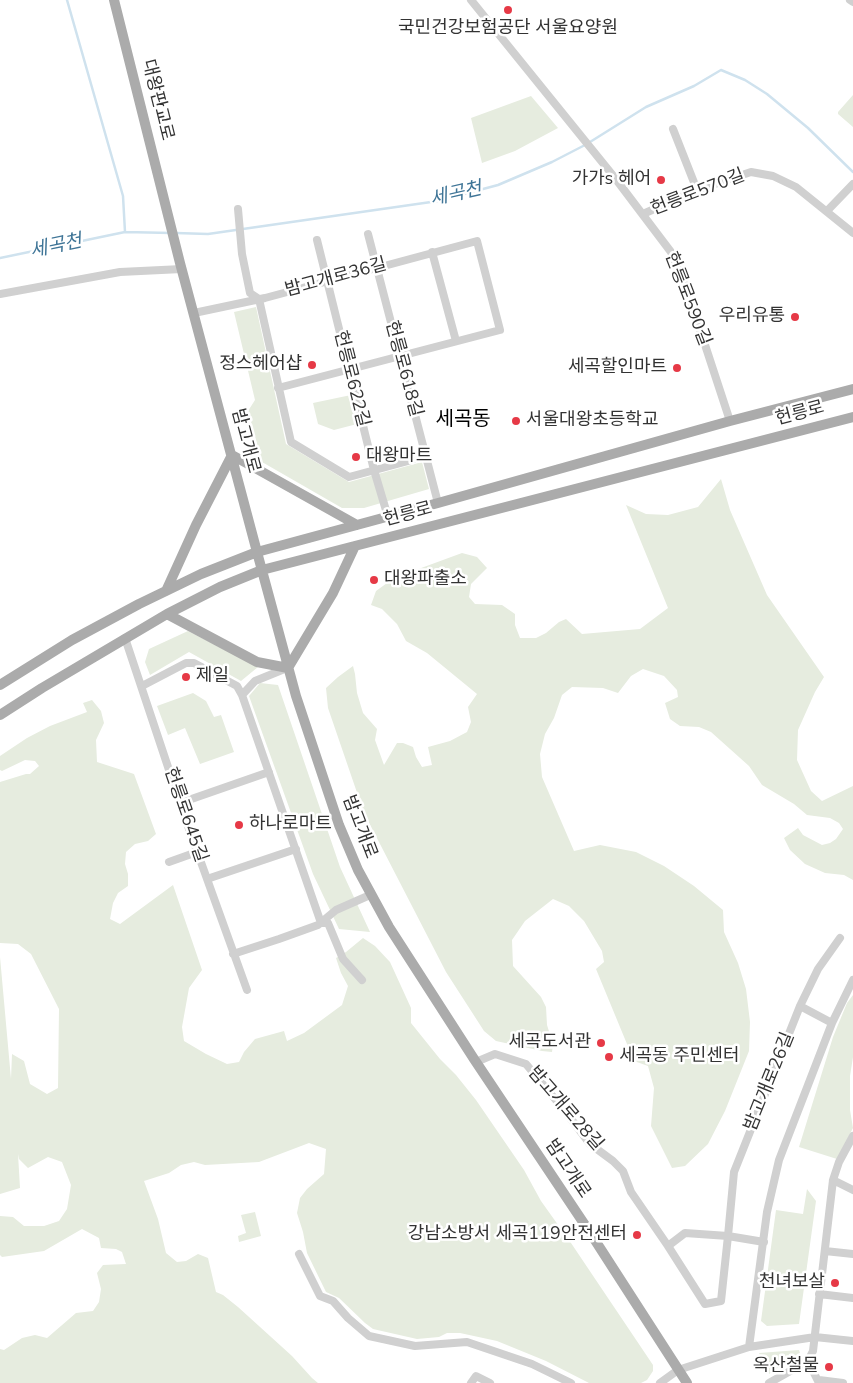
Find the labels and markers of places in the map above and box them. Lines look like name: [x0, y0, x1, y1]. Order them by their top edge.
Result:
marker: 국민건강보험공단 서울요양원: [502, 4, 514, 16]
place label: 국민건강보험공단 서울요양원: [398, 18, 618, 40]
place label: 가가s 헤어: [571, 169, 651, 191]
marker: 가가s 헤어: [655, 174, 667, 186]
place label: 우리유통: [719, 306, 785, 328]
marker: 우리유통: [789, 311, 801, 323]
place label: 정스헤어샵: [219, 354, 302, 376]
place label: 세곡할인마트: [568, 357, 667, 379]
marker: 정스헤어샵: [306, 359, 318, 371]
marker: 세곡할인마트: [671, 362, 683, 374]
place label: 서울대왕초등학교: [526, 410, 658, 432]
marker: 서울대왕초등학교: [510, 415, 522, 427]
place label: 대왕마트: [366, 446, 432, 468]
marker: 대왕마트: [350, 451, 362, 463]
place label: 대왕파출소: [384, 569, 467, 591]
marker: 대왕파출소: [368, 574, 380, 586]
place label: 제일: [196, 666, 229, 688]
marker: 제일: [180, 671, 192, 683]
place label: 하나로마트: [249, 814, 332, 836]
marker: 하나로마트: [233, 819, 245, 831]
place label: 세곡도서관: [508, 1032, 591, 1054]
marker: 세곡도서관: [595, 1037, 607, 1049]
place label: 세곡동 주민센터: [619, 1046, 740, 1068]
marker: 세곡동 주민센터: [603, 1051, 615, 1063]
place label: 강남소방서 세곡119안전센터: [408, 1224, 627, 1246]
marker: 강남소방서 세곡119안전센터: [631, 1229, 643, 1241]
place label: 천녀보살: [759, 1272, 825, 1294]
marker: 천녀보살: [829, 1277, 841, 1289]
place label: 옥산철물: [753, 1356, 819, 1378]
marker: 옥산철물: [823, 1361, 835, 1373]

